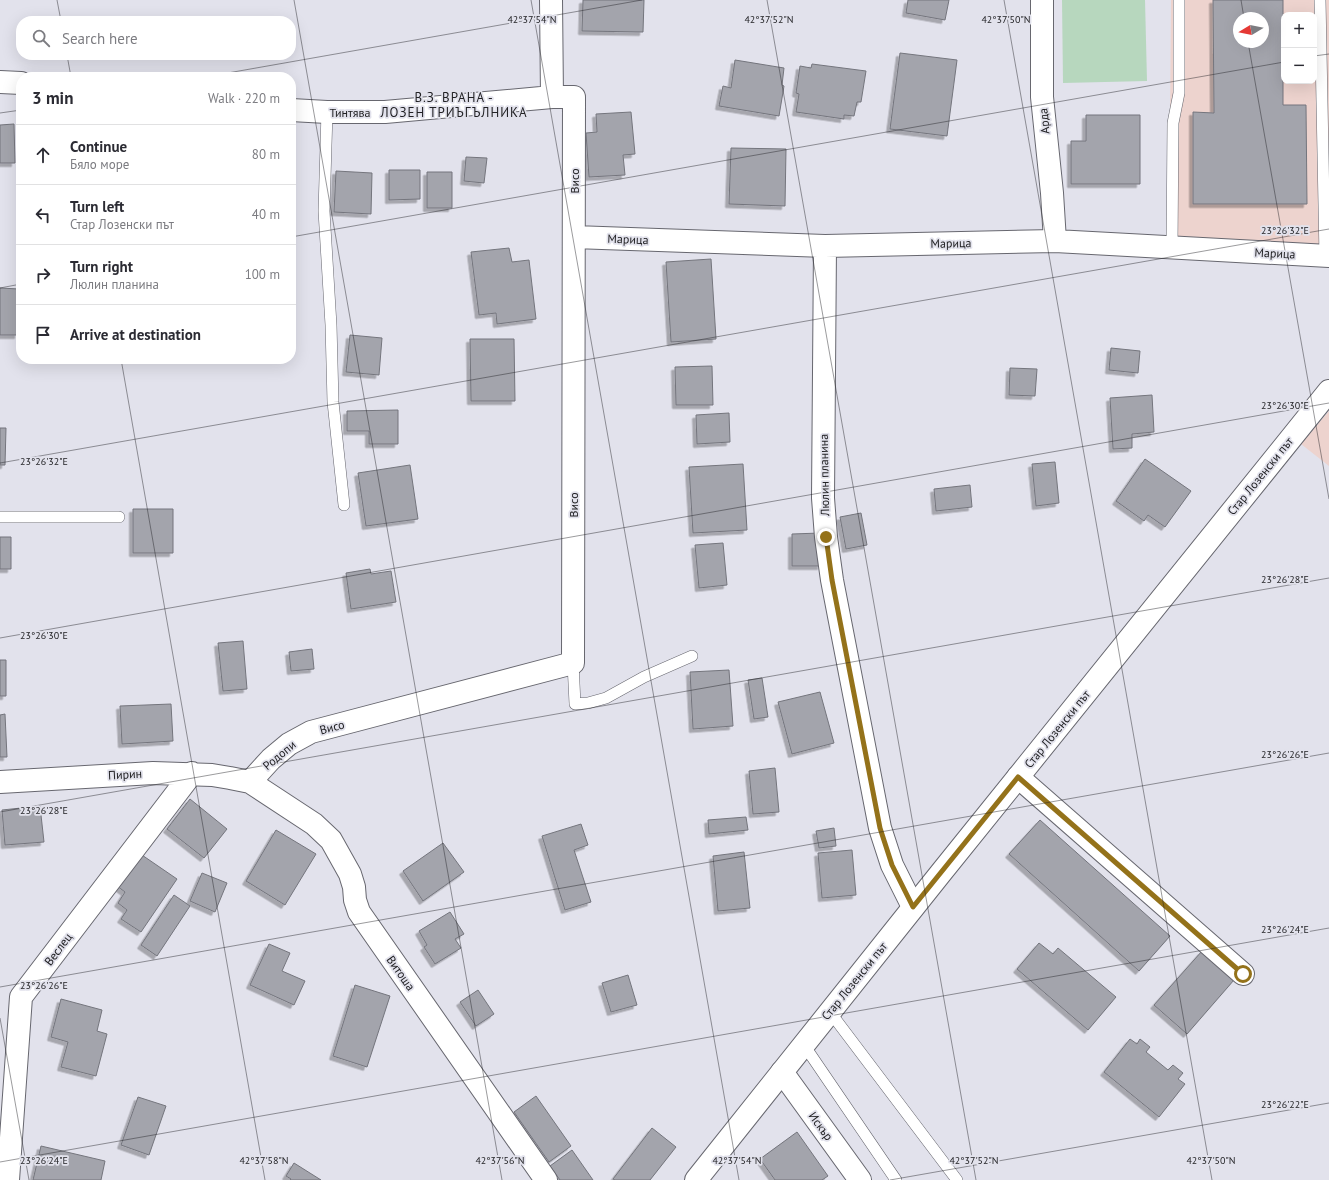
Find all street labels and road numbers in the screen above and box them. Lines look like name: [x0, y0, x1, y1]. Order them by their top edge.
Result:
street label: Тинтява: [330, 105, 370, 120]
street label: Арда: [1035, 107, 1053, 135]
street label: Висо: [567, 168, 582, 194]
street label: Марица: [607, 231, 649, 247]
street label: Марица: [930, 235, 972, 251]
street label: Марица: [1254, 244, 1296, 262]
street label: Люлин планина: [816, 434, 832, 517]
street label: Стар Лозенски път: [1224, 434, 1296, 518]
street label: Висо: [566, 492, 581, 518]
street label: Стар Лозенски път: [1021, 687, 1093, 771]
street label: Висо: [318, 717, 346, 737]
street label: Родопи: [259, 737, 299, 773]
street label: Пирин: [108, 766, 142, 782]
street label: Веслец: [41, 929, 75, 968]
street label: Стар Лозенски път: [818, 939, 890, 1023]
street label: Витоша: [384, 953, 418, 993]
street label: Искър: [806, 1109, 836, 1143]

